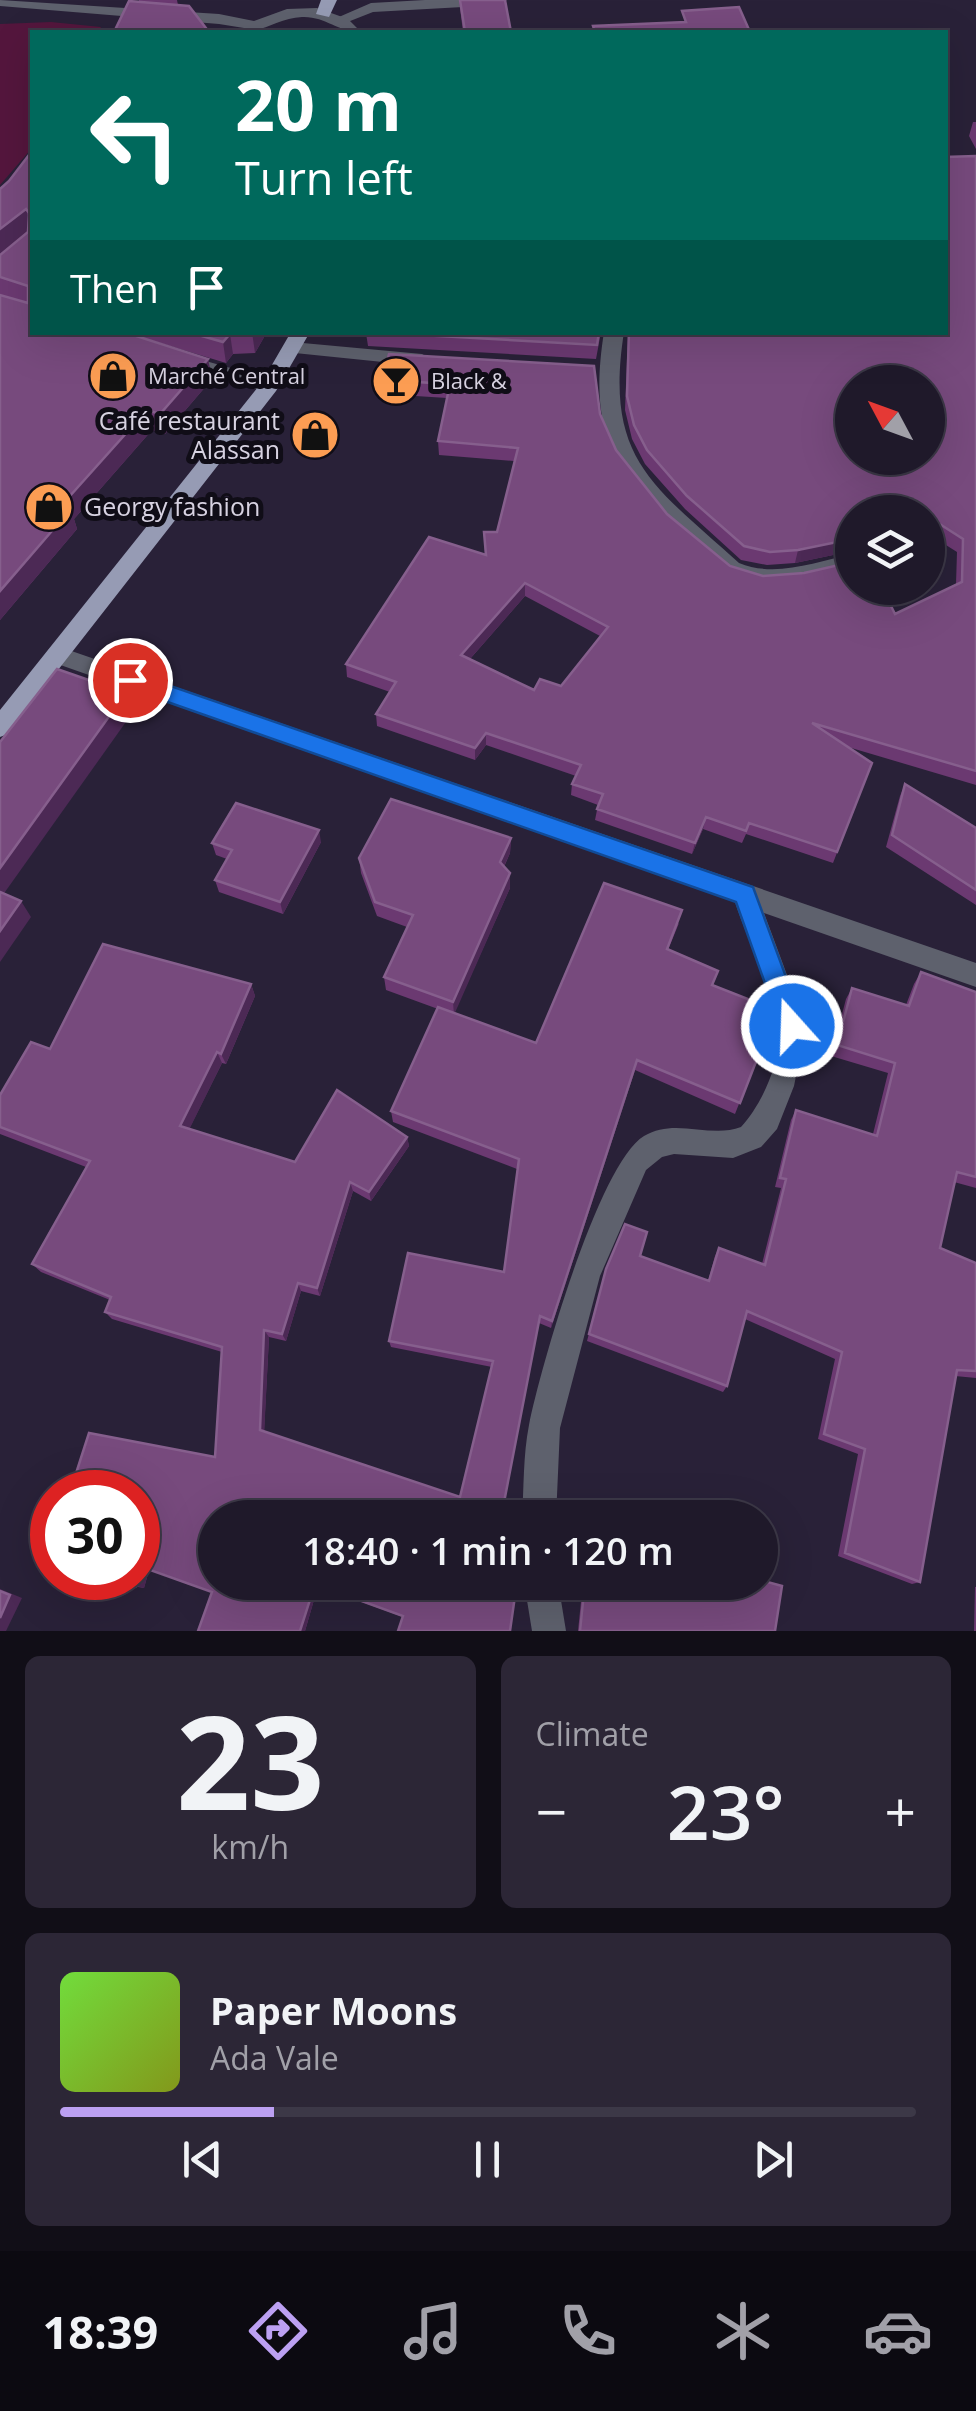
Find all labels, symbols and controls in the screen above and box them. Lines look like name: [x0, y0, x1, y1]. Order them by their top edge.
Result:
text: 20 m: [235, 56, 402, 152]
icon: left: [70, 70, 200, 200]
text: Turn left: [235, 147, 413, 208]
icon: arrive: [179, 260, 234, 315]
text: Then: [70, 262, 159, 314]
shop icon: Marché Central: [87, 350, 139, 402]
bar icon: Black &: [370, 355, 422, 407]
place label: Marché Central: [148, 360, 305, 390]
place label: Black &: [431, 365, 507, 395]
north arrow: [835, 365, 945, 475]
map controls: [835, 365, 945, 605]
place label: Café restaurant Alassan: [99, 403, 280, 466]
shop icon: Café restaurant Alassan: [289, 409, 341, 461]
shop icon: Georgy fashion: [23, 481, 75, 533]
place label: Georgy fashion: [84, 489, 260, 523]
button: layers: [835, 495, 945, 605]
pin: [88, 638, 173, 723]
icon: arrive: [103, 653, 158, 708]
position arrow: [740, 974, 844, 1078]
speed limit sign: 30: [30, 1470, 160, 1600]
text: 18:40 · 1 min · 120 m: [302, 1524, 674, 1576]
text: 23: [176, 1671, 325, 1848]
text: Climate: [536, 1712, 649, 1755]
text: 23°: [667, 1760, 785, 1862]
text: −: [536, 1773, 567, 1848]
text: +: [885, 1773, 916, 1848]
text: km/h: [211, 1825, 289, 1868]
text: Paper Moons: [210, 1984, 457, 2036]
text: Ada Vale: [210, 2036, 339, 2079]
icon: previous: [175, 2132, 230, 2187]
icon: pause: [460, 2132, 515, 2187]
icon: next: [746, 2132, 801, 2187]
icon: directions: [243, 2296, 313, 2366]
icon: music: [398, 2296, 468, 2366]
icon: phone: [553, 2296, 623, 2366]
icon: climate: [708, 2296, 778, 2366]
icon: car: [863, 2296, 933, 2366]
text: 18:39: [43, 2301, 158, 2362]

